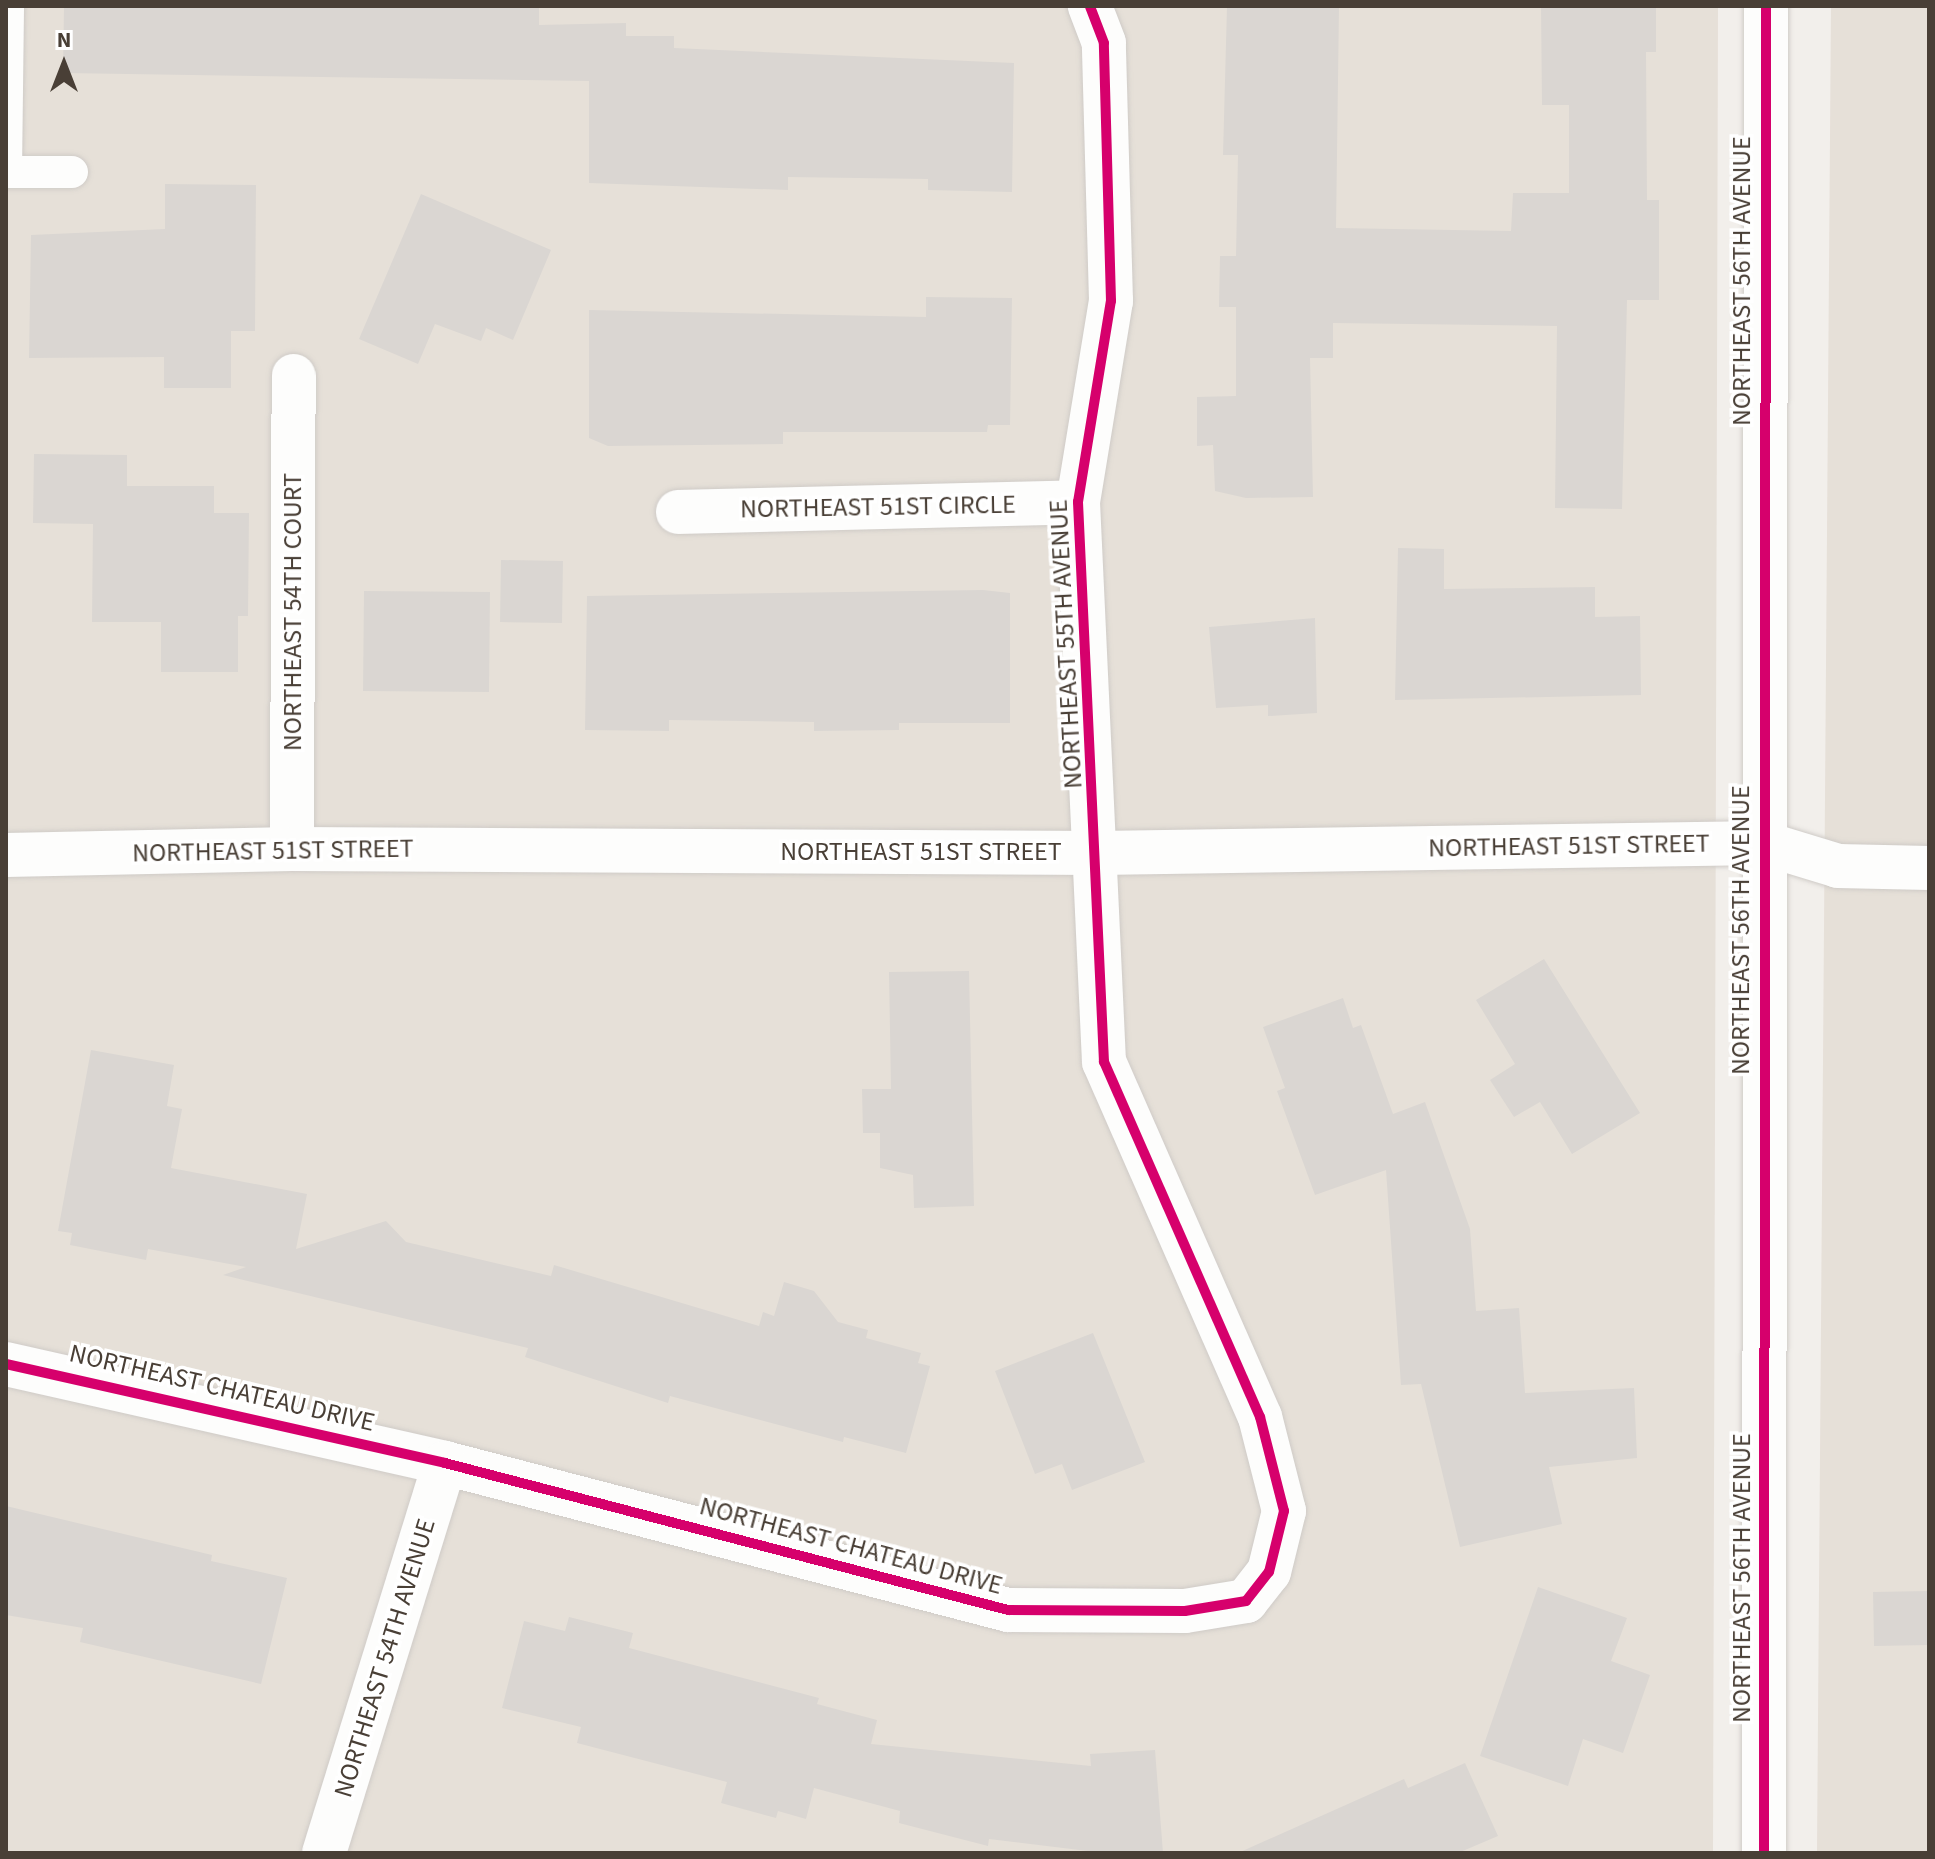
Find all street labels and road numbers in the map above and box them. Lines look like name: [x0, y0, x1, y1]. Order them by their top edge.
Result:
street label: NORTHEAST 56TH AVENUE: [1726, 136, 1758, 426]
street label: NORTHEAST 54TH COURT: [277, 473, 309, 751]
street label: NORTHEAST 51ST CIRCLE: [740, 489, 1016, 525]
street label: NORTHEAST 55TH AVENUE: [1043, 498, 1089, 790]
street label: NORTHEAST 56TH AVENUE: [1725, 785, 1757, 1075]
street label: NORTHEAST 51ST STREET: [1428, 828, 1710, 864]
street label: NORTHEAST 51ST STREET: [132, 833, 414, 869]
street label: NORTHEAST 51ST STREET: [780, 836, 1062, 868]
street label: NORTHEAST CHATEAU DRIVE: [66, 1338, 378, 1438]
street label: NORTHEAST 56TH AVENUE: [1726, 1433, 1758, 1723]
street label: NORTHEAST CHATEAU DRIVE: [696, 1491, 1006, 1601]
street label: NORTHEAST 54TH AVENUE: [328, 1515, 442, 1801]

